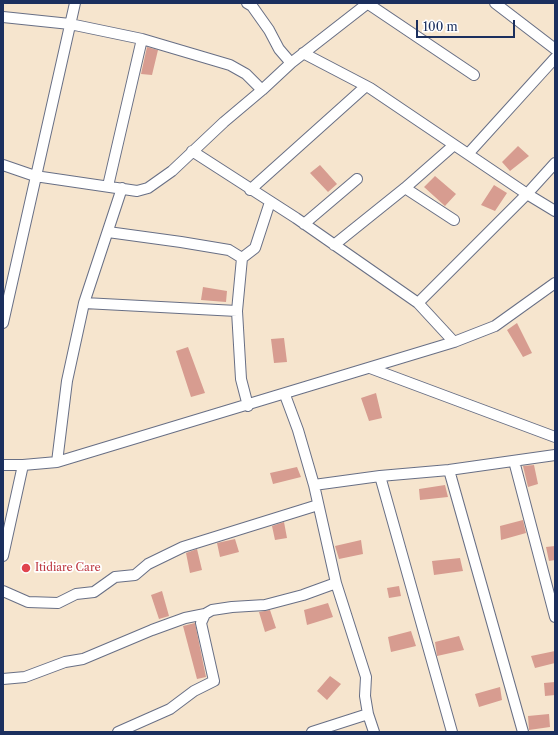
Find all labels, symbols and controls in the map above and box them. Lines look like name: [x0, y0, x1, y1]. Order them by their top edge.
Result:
scale bar: [418, 12, 517, 38]
text: 100 m: [423, 19, 458, 34]
place label: Itidiare Care: [35, 561, 101, 575]
marker: Itidiare Care: [20, 562, 32, 574]

